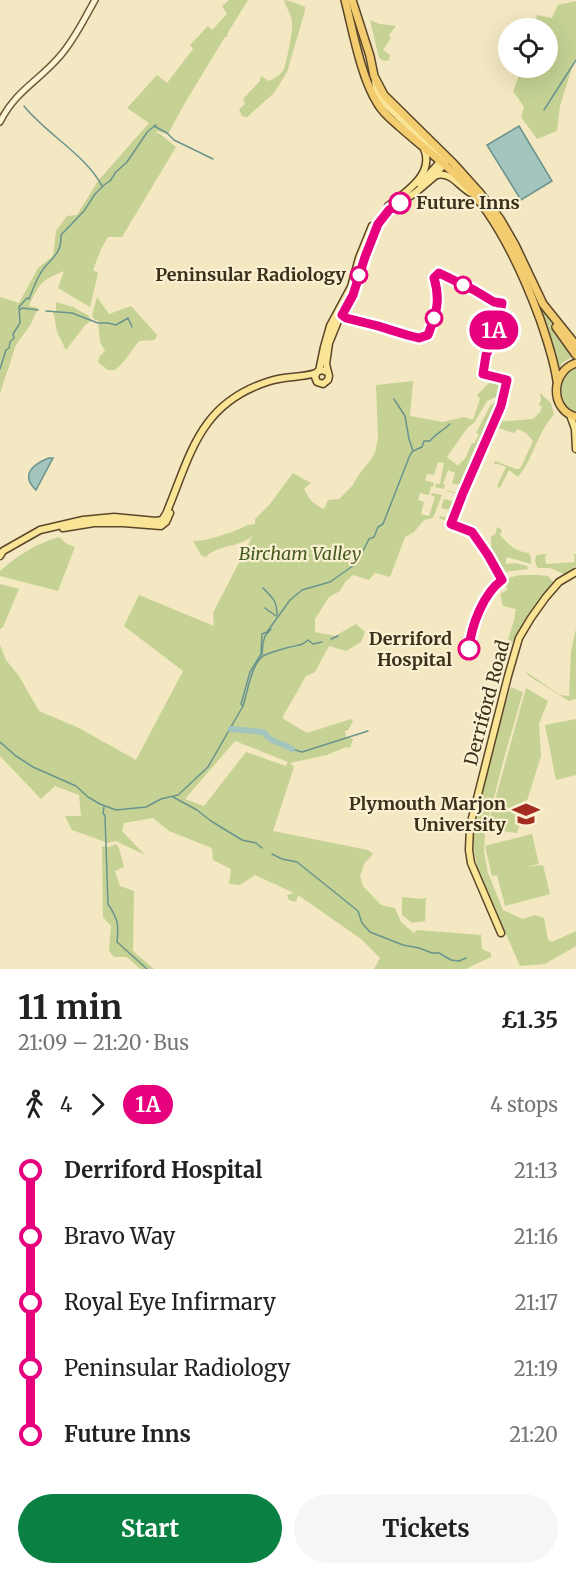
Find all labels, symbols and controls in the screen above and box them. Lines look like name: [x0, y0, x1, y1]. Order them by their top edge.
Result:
map controls: [498, 18, 558, 78]
button: locate: [498, 18, 558, 78]
place label: Future Inns: [416, 191, 520, 214]
marker: Future Inns: [389, 192, 411, 214]
place label: Peninsular Radiology: [155, 263, 346, 286]
marker: Peninsular Radiology: [350, 266, 368, 284]
unlabelled marker: [454, 276, 472, 294]
unlabelled marker: [425, 309, 443, 327]
line badge: 1A: [467, 310, 521, 350]
text: 1A: [481, 317, 507, 344]
park label: Bircham Valley: [239, 542, 361, 565]
place label: Derriford Hospital: [369, 627, 452, 671]
marker: Derriford Hospital: [458, 638, 480, 660]
street label: Derriford Road: [459, 638, 514, 768]
place label: Plymouth Marjon University: [349, 792, 506, 836]
school or university icon: Plymouth Marjon University: [511, 799, 541, 829]
text: 11 min: [18, 987, 122, 1028]
text: £1.35: [501, 1006, 558, 1034]
text: 21:09 – 21:20 · Bus: [18, 1030, 189, 1055]
icon: walk: [18, 1088, 51, 1121]
icon: forward: [81, 1088, 114, 1121]
text: 1A: [135, 1091, 161, 1118]
text: 4: [60, 1092, 72, 1117]
text: 4 stops: [490, 1092, 558, 1117]
text: Derriford Hospital: [64, 1156, 263, 1184]
text: 21:13: [514, 1158, 558, 1183]
text: Bravo Way: [64, 1222, 175, 1250]
text: 21:16: [514, 1224, 558, 1249]
text: Royal Eye Infirmary: [64, 1288, 276, 1316]
text: 21:17: [515, 1290, 558, 1315]
text: Peninsular Radiology: [64, 1354, 290, 1382]
text: 21:19: [514, 1356, 558, 1381]
text: Future Inns: [64, 1420, 191, 1448]
text: 21:20: [509, 1422, 558, 1447]
button: Start: [18, 1494, 282, 1563]
button: Tickets: [294, 1494, 558, 1563]

